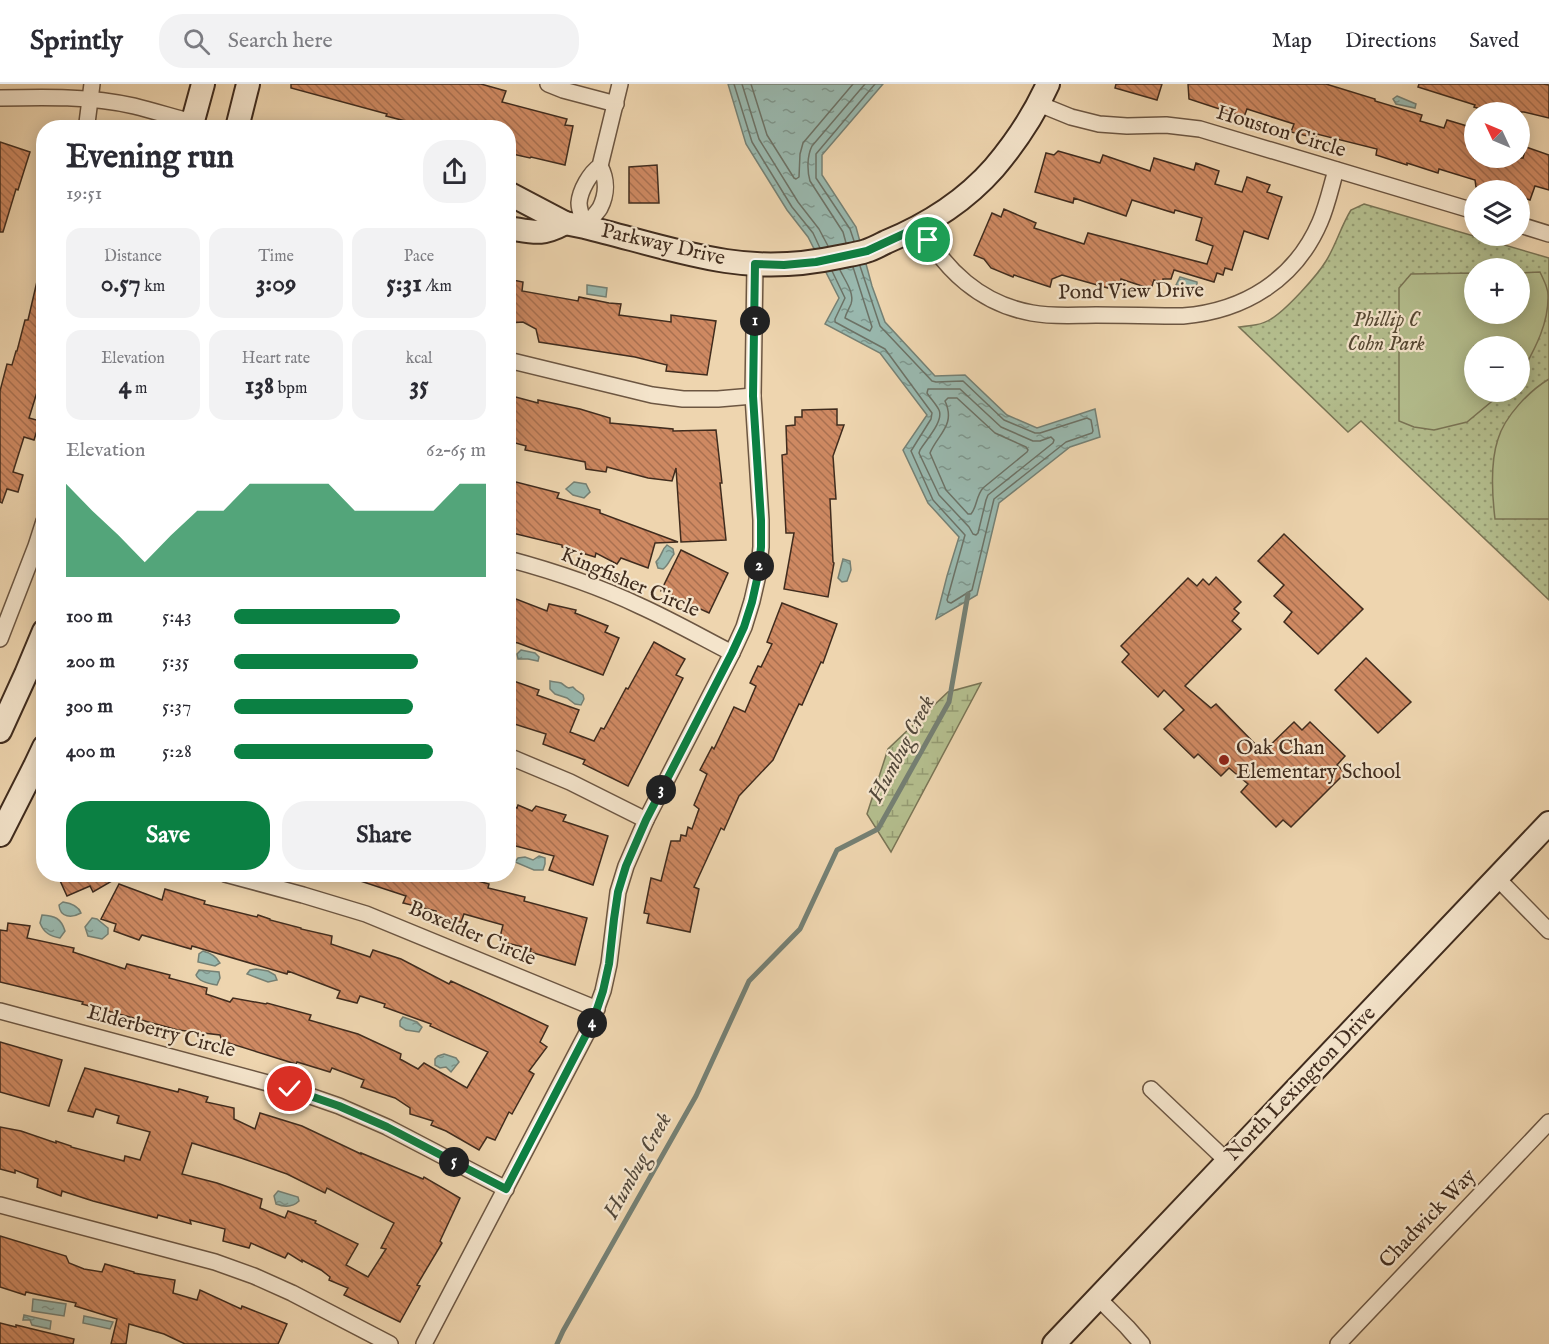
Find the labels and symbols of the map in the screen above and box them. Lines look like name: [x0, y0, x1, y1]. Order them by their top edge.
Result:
street label: Houston Circle: [1213, 100, 1349, 165]
north arrow: [1464, 102, 1530, 168]
pin: [902, 214, 953, 265]
street label: Parkway Drive: [598, 218, 728, 272]
street label: Pond View Drive: [1058, 277, 1205, 307]
pin: 1: [740, 306, 770, 336]
park label: Phillip C Cohn Park: [1347, 307, 1425, 358]
street label: Kingfisher Circle: [556, 542, 704, 625]
pin: 2: [744, 551, 774, 581]
water label: Humbug Creek: [862, 691, 942, 808]
place label: Oak Chan Elementary School: [1236, 735, 1401, 786]
marker: Oak Chan Elementary School: [1217, 753, 1231, 767]
pin: 3: [646, 775, 676, 805]
street label: Boxelder Circle: [404, 895, 540, 973]
street label: Elderberry Circle: [84, 999, 239, 1065]
street label: North Lexington Drive: [1220, 1000, 1382, 1167]
pin: 4: [577, 1008, 607, 1038]
pin: [264, 1063, 315, 1114]
water label: Humbug Creek: [597, 1108, 679, 1225]
pin: 5: [439, 1147, 469, 1177]
street label: Chadwick Way: [1374, 1163, 1483, 1275]

